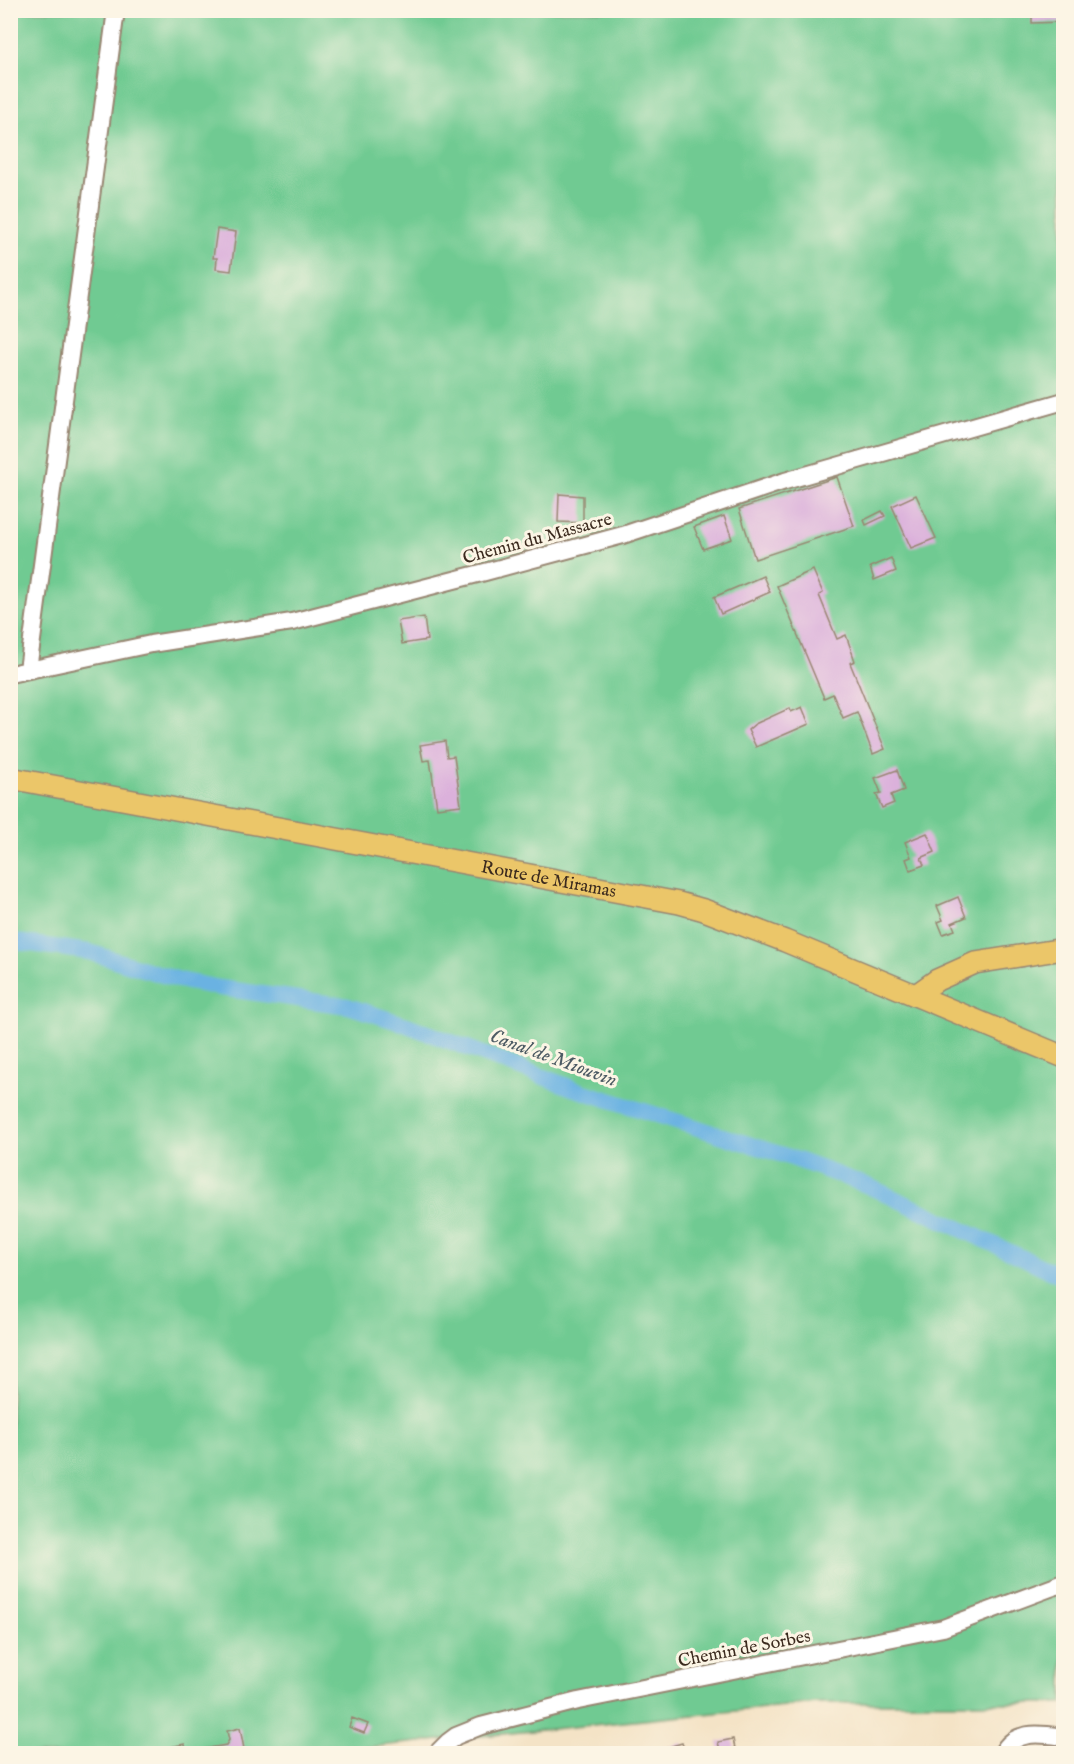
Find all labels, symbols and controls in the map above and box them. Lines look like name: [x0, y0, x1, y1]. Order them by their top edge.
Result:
street label: Chemin du Massacre: [460, 508, 614, 570]
street label: Route de Miramas: [479, 856, 618, 904]
water label: Canal de Miouvin: [487, 1024, 620, 1093]
street label: Chemin de Sorbes: [676, 1625, 812, 1674]

